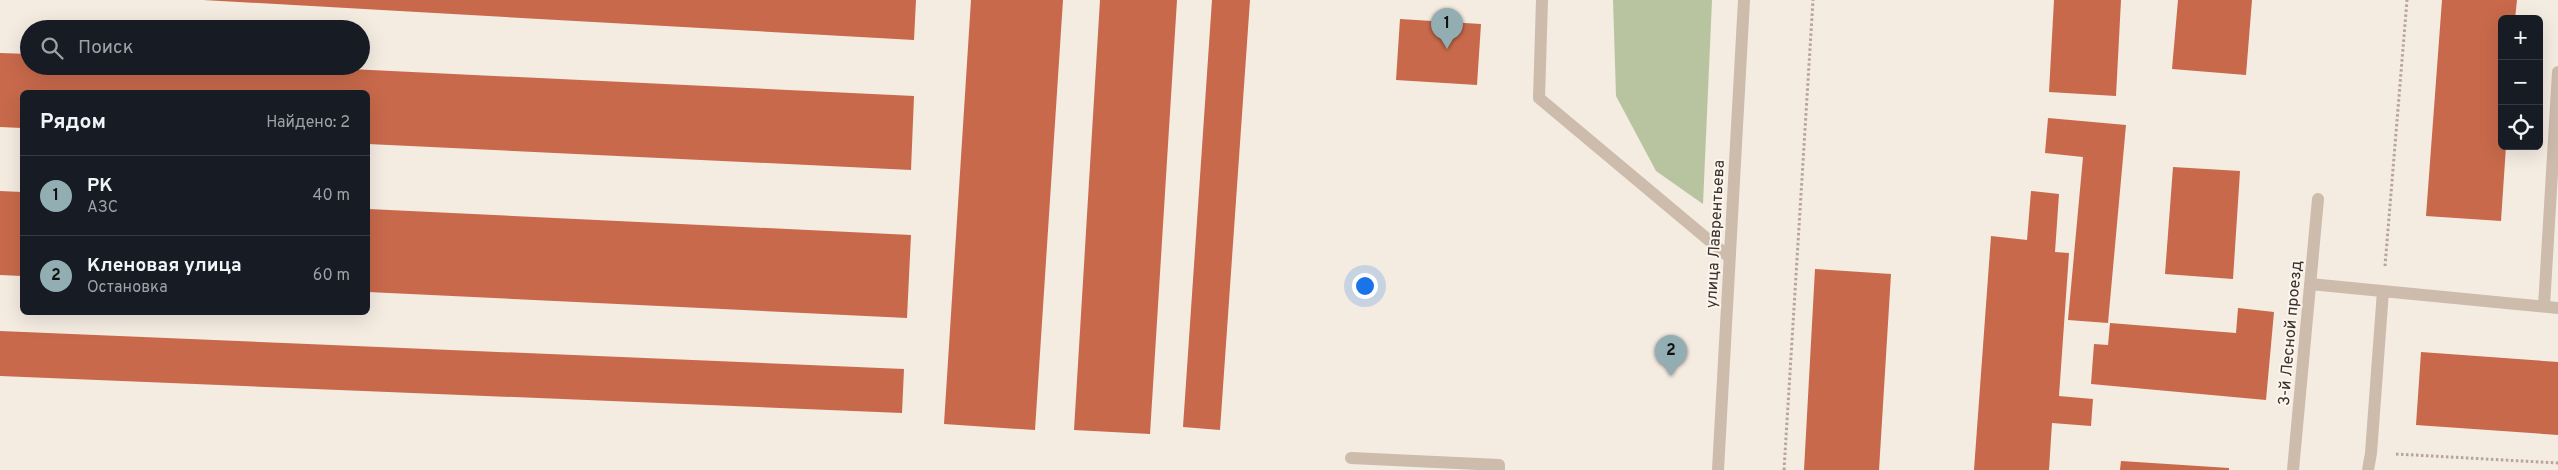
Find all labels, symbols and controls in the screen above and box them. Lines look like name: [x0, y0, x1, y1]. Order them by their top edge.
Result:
pin: 1: [1431, 8, 1463, 49]
map controls: [2498, 15, 2543, 150]
button: +: [2498, 15, 2543, 60]
search box: [20, 20, 370, 75]
icon: search: [38, 34, 66, 62]
text: Поиск: [78, 36, 134, 60]
button: −: [2498, 60, 2543, 105]
button: locate: [2498, 105, 2543, 150]
text: Рядом: [40, 109, 106, 136]
text: Найдено: 2: [266, 113, 350, 133]
street label: улица Лаврентьева: [1702, 159, 1730, 309]
text: РК: [87, 174, 113, 198]
text: 1: [53, 186, 59, 206]
text: 40 m: [312, 186, 350, 206]
text: АЗС: [87, 198, 118, 218]
text: Кленовая улица: [87, 254, 242, 278]
street label: 3-й Лесной проезд: [2275, 260, 2307, 407]
text: 2: [51, 266, 61, 286]
text: 60 m: [313, 266, 350, 286]
your location: [1352, 273, 1378, 299]
text: Остановка: [87, 278, 168, 298]
pin: 2: [1655, 335, 1687, 376]

